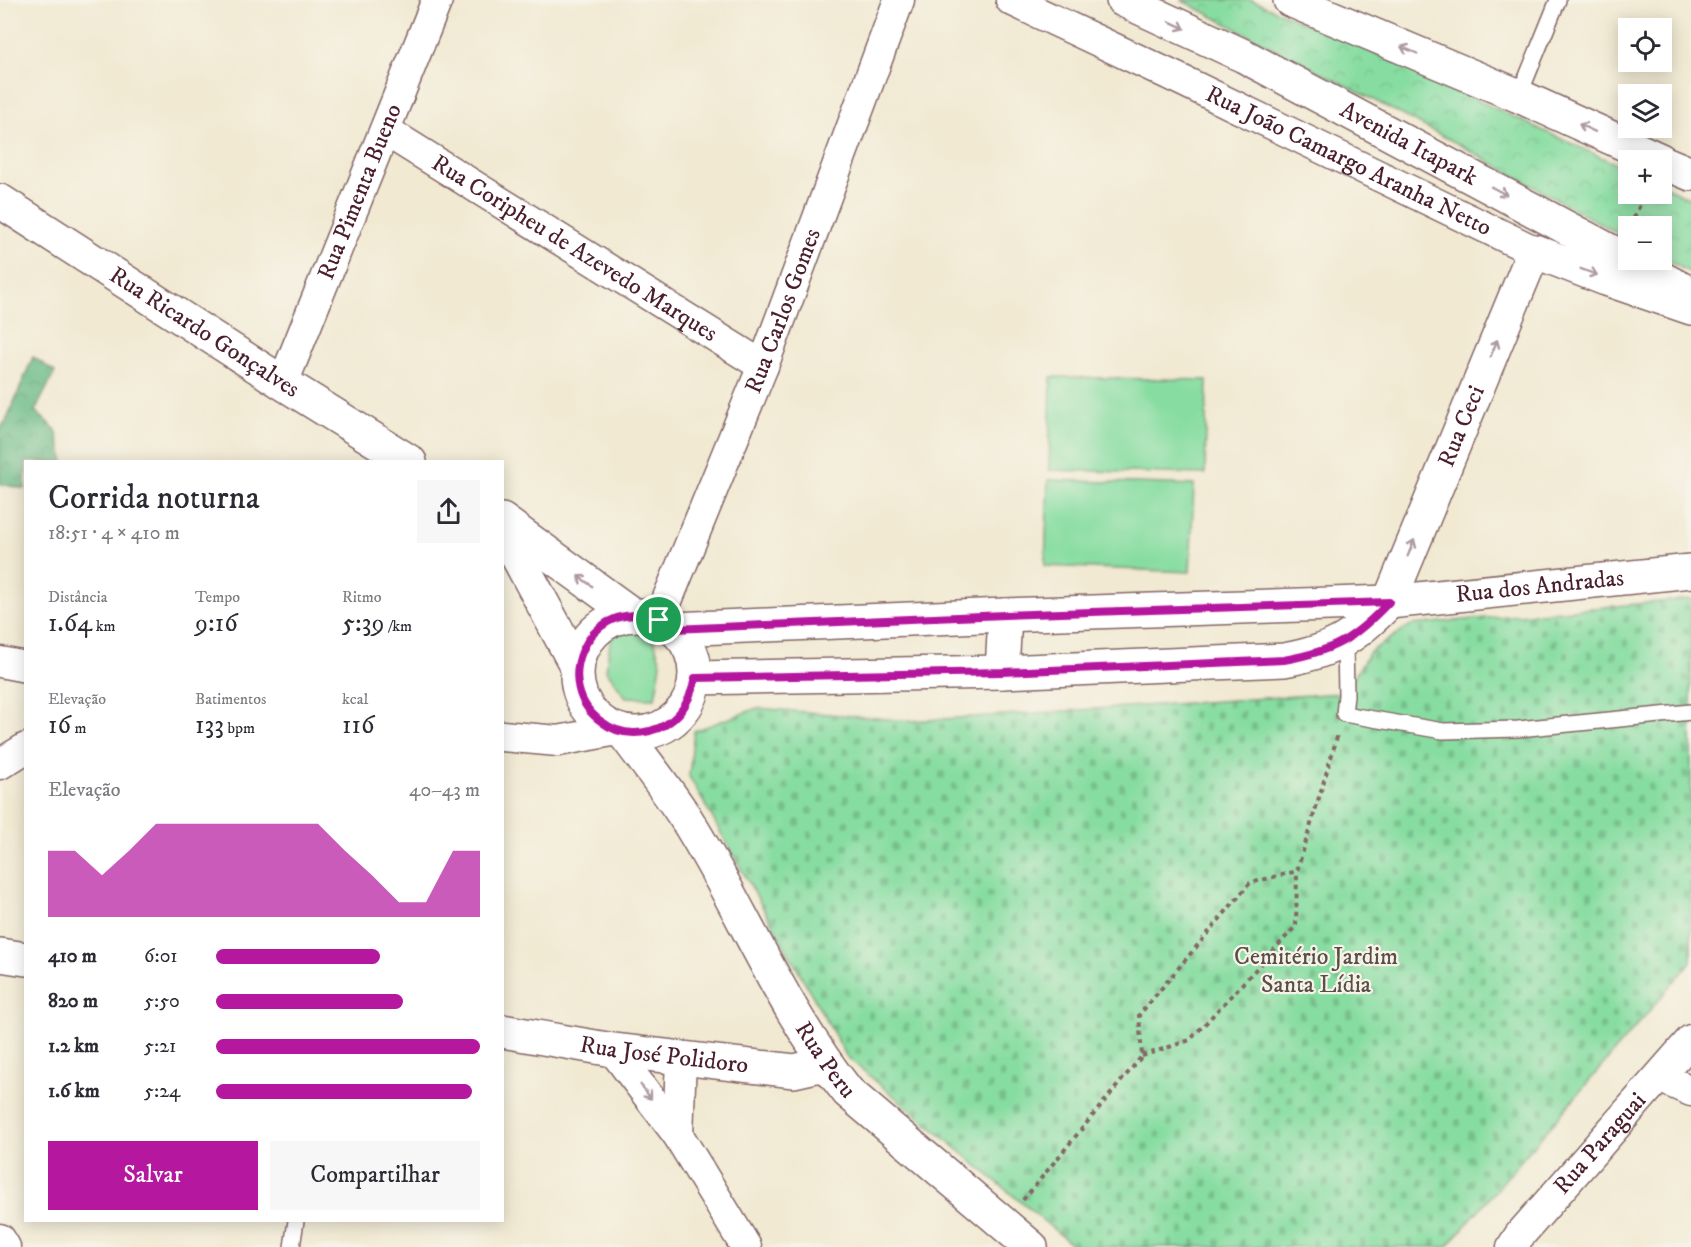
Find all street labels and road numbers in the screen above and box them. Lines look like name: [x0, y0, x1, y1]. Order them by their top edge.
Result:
street label: Rua João Camargo Aranha Netto: [1201, 79, 1496, 243]
street label: Avenida Itapark: [1335, 95, 1483, 193]
street label: Rua Pimenta Bueno: [311, 99, 409, 284]
street label: Rua Coripheu de Azevedo Marques: [426, 148, 723, 349]
street label: Rua Carlos Gomes: [738, 224, 828, 398]
street label: Rua Ricardo Gonçalves: [104, 260, 305, 405]
street label: Rua Ceci: [1431, 381, 1492, 472]
street label: Rua dos Andradas: [1454, 563, 1625, 610]
street label: Rua Peru: [788, 1016, 862, 1105]
street label: Rua José Polidoro: [578, 1030, 750, 1081]
street label: Rua Paraguai: [1547, 1086, 1653, 1201]

